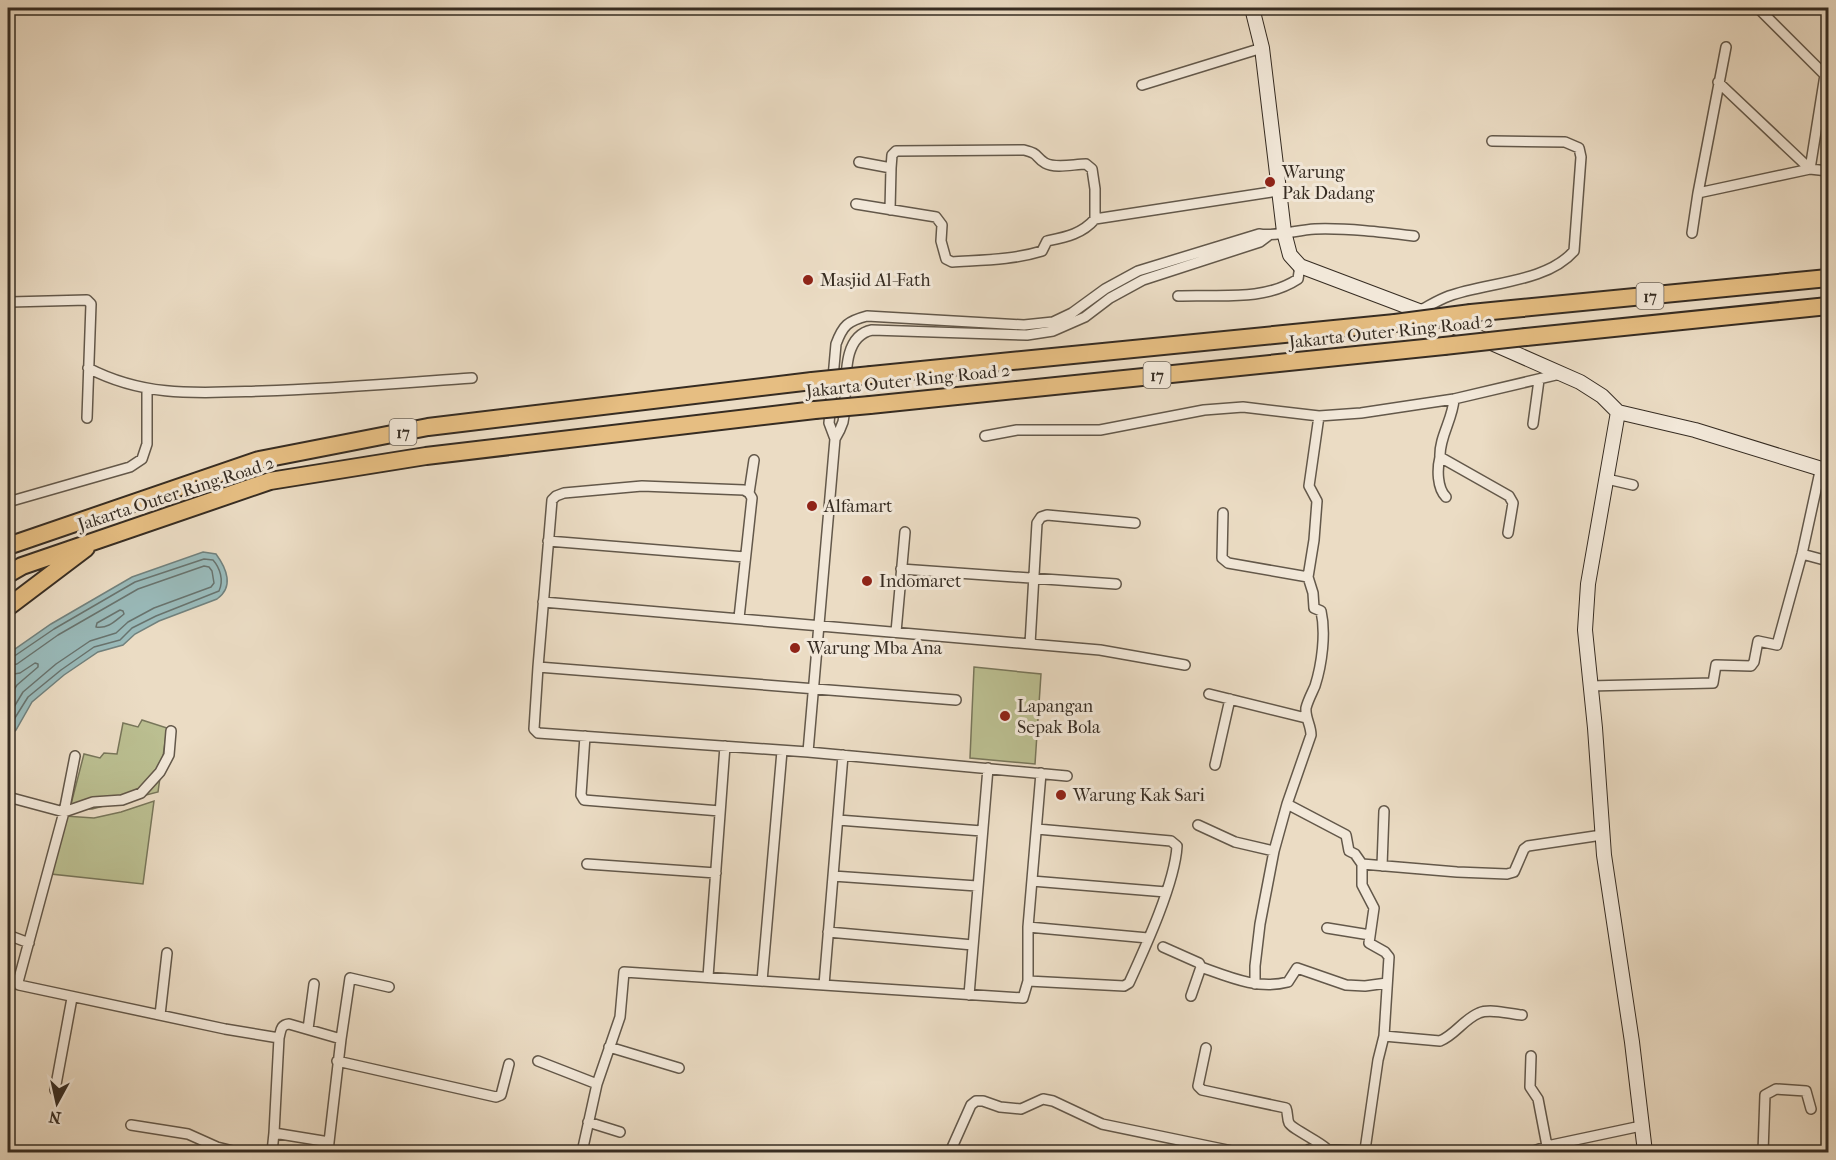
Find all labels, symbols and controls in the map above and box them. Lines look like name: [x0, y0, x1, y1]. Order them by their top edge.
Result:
place label: Warung Pak Dadang: [1281, 162, 1375, 204]
marker: Warung Pak Dadang: [1263, 175, 1277, 189]
place label: Masjid Al-Fath: [820, 270, 931, 291]
marker: Masjid Al-Fath: [801, 273, 815, 287]
road number: 17: [1636, 283, 1664, 309]
street label: Jakarta Outer Ring Road 2: [1286, 311, 1494, 353]
street label: Jakarta Outer Ring Road 2: [803, 360, 1011, 402]
road number: 17: [1144, 362, 1170, 388]
road number: 17: [390, 419, 416, 445]
street label: Jakarta Outer Ring Road 2: [73, 452, 277, 536]
place label: Alfamart: [823, 496, 893, 517]
marker: Alfamart: [805, 499, 819, 513]
place label: Indomaret: [879, 571, 962, 592]
marker: Indomaret: [860, 574, 874, 588]
place label: Warung Mba Ana: [806, 638, 943, 659]
marker: Warung Mba Ana: [788, 641, 802, 655]
place label: Lapangan Sepak Bola: [1017, 696, 1101, 738]
marker: Lapangan Sepak Bola: [998, 709, 1012, 723]
place label: Warung Kak Sari: [1072, 785, 1206, 806]
marker: Warung Kak Sari: [1054, 788, 1068, 802]
north arrow: [27, 1073, 87, 1133]
text: N: [47, 1107, 62, 1128]

